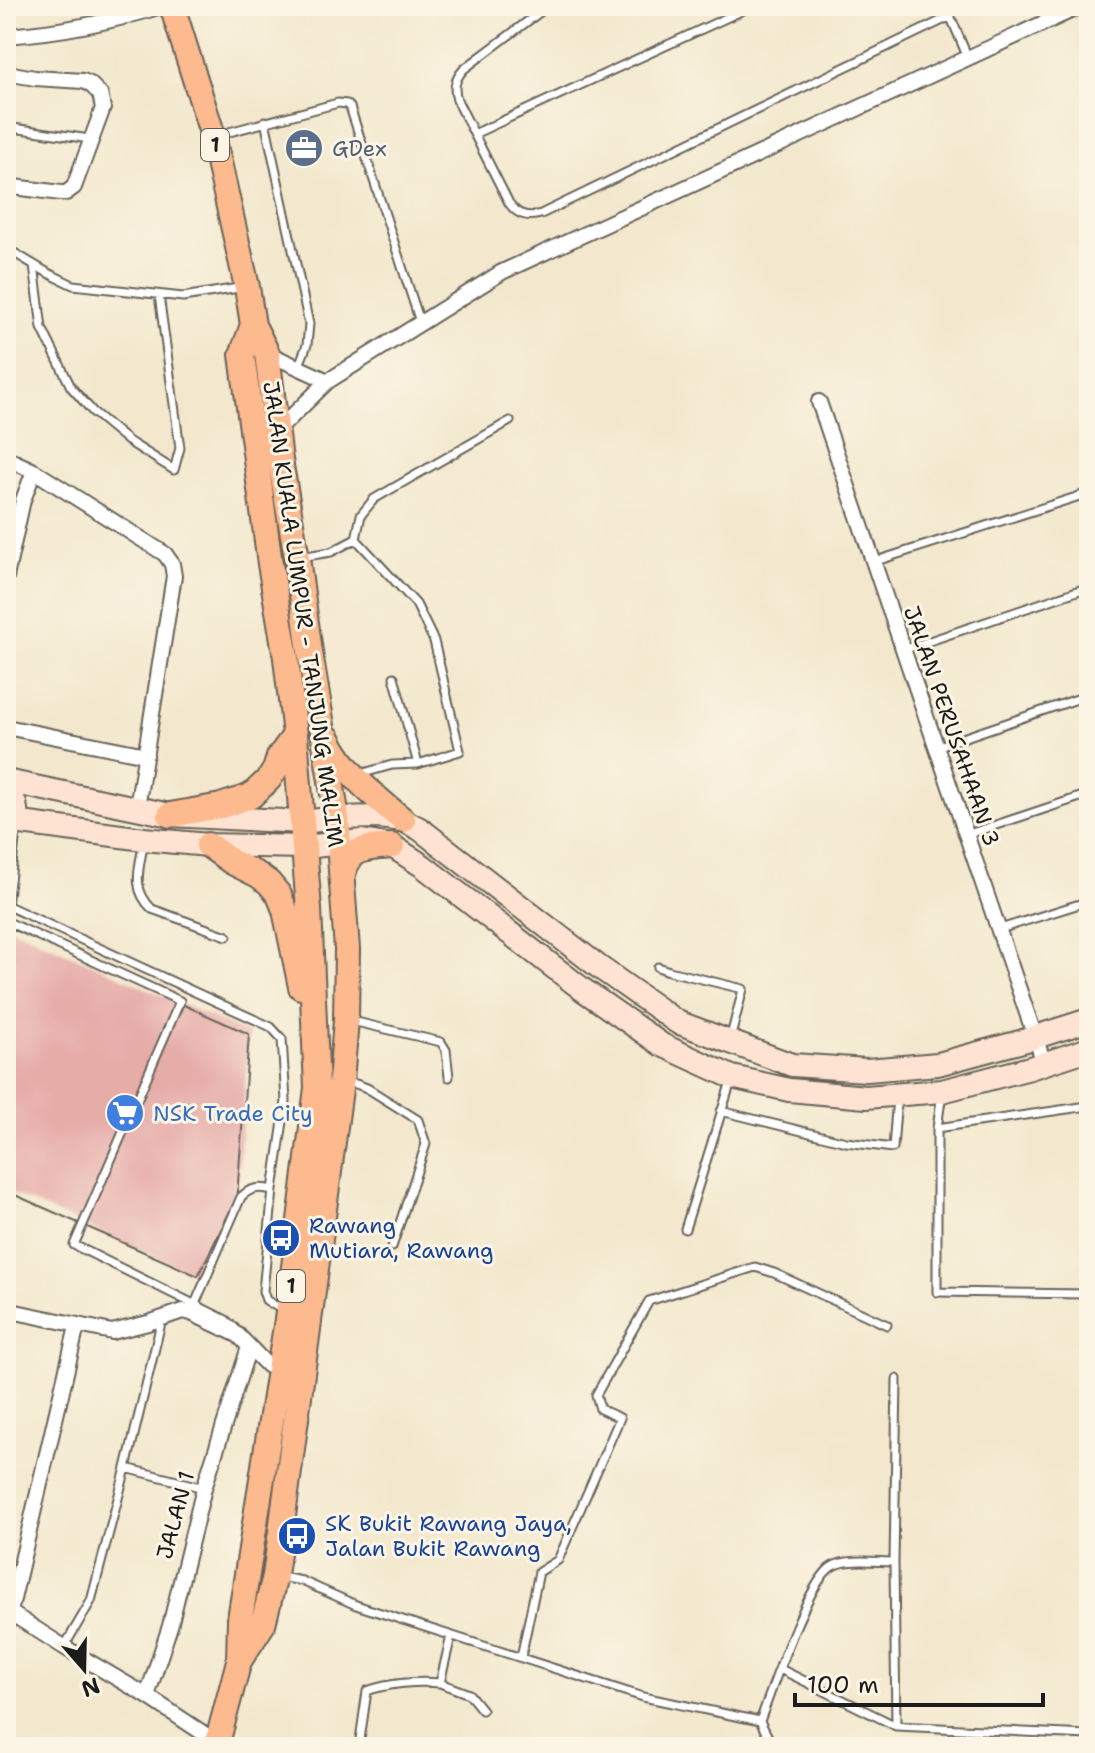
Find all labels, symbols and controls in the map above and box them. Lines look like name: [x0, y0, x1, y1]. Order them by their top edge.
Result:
office icon: GDex: [283, 127, 325, 169]
road number: 1: [201, 129, 229, 161]
place label: GDex: [332, 134, 387, 163]
street label: JALAN KUALA LUMPUR - TANJUNG MALIM: [256, 379, 351, 849]
street label: JALAN PERUSAHAAN 3: [897, 602, 1006, 850]
supermarket icon: NSK Trade City: [104, 1092, 146, 1134]
place label: NSK Trade City: [153, 1099, 313, 1128]
place label: Rawang Mutiara, Rawang: [309, 1211, 493, 1265]
bus stop icon: Rawang Mutiara, Rawang: [260, 1217, 302, 1259]
road number: 1: [277, 1270, 305, 1302]
street label: JALAN 1: [150, 1468, 201, 1562]
place label: SK Bukit Rawang Jaya, Jalan Bukit Rawang: [325, 1509, 572, 1563]
bus stop icon: SK Bukit Rawang Jaya, Jalan Bukit Rawang: [276, 1515, 318, 1557]
north arrow: [44, 1629, 124, 1709]
scale bar: [795, 1657, 1043, 1707]
text: 100 m: [807, 1669, 879, 1701]
text: N: [78, 1671, 104, 1704]

